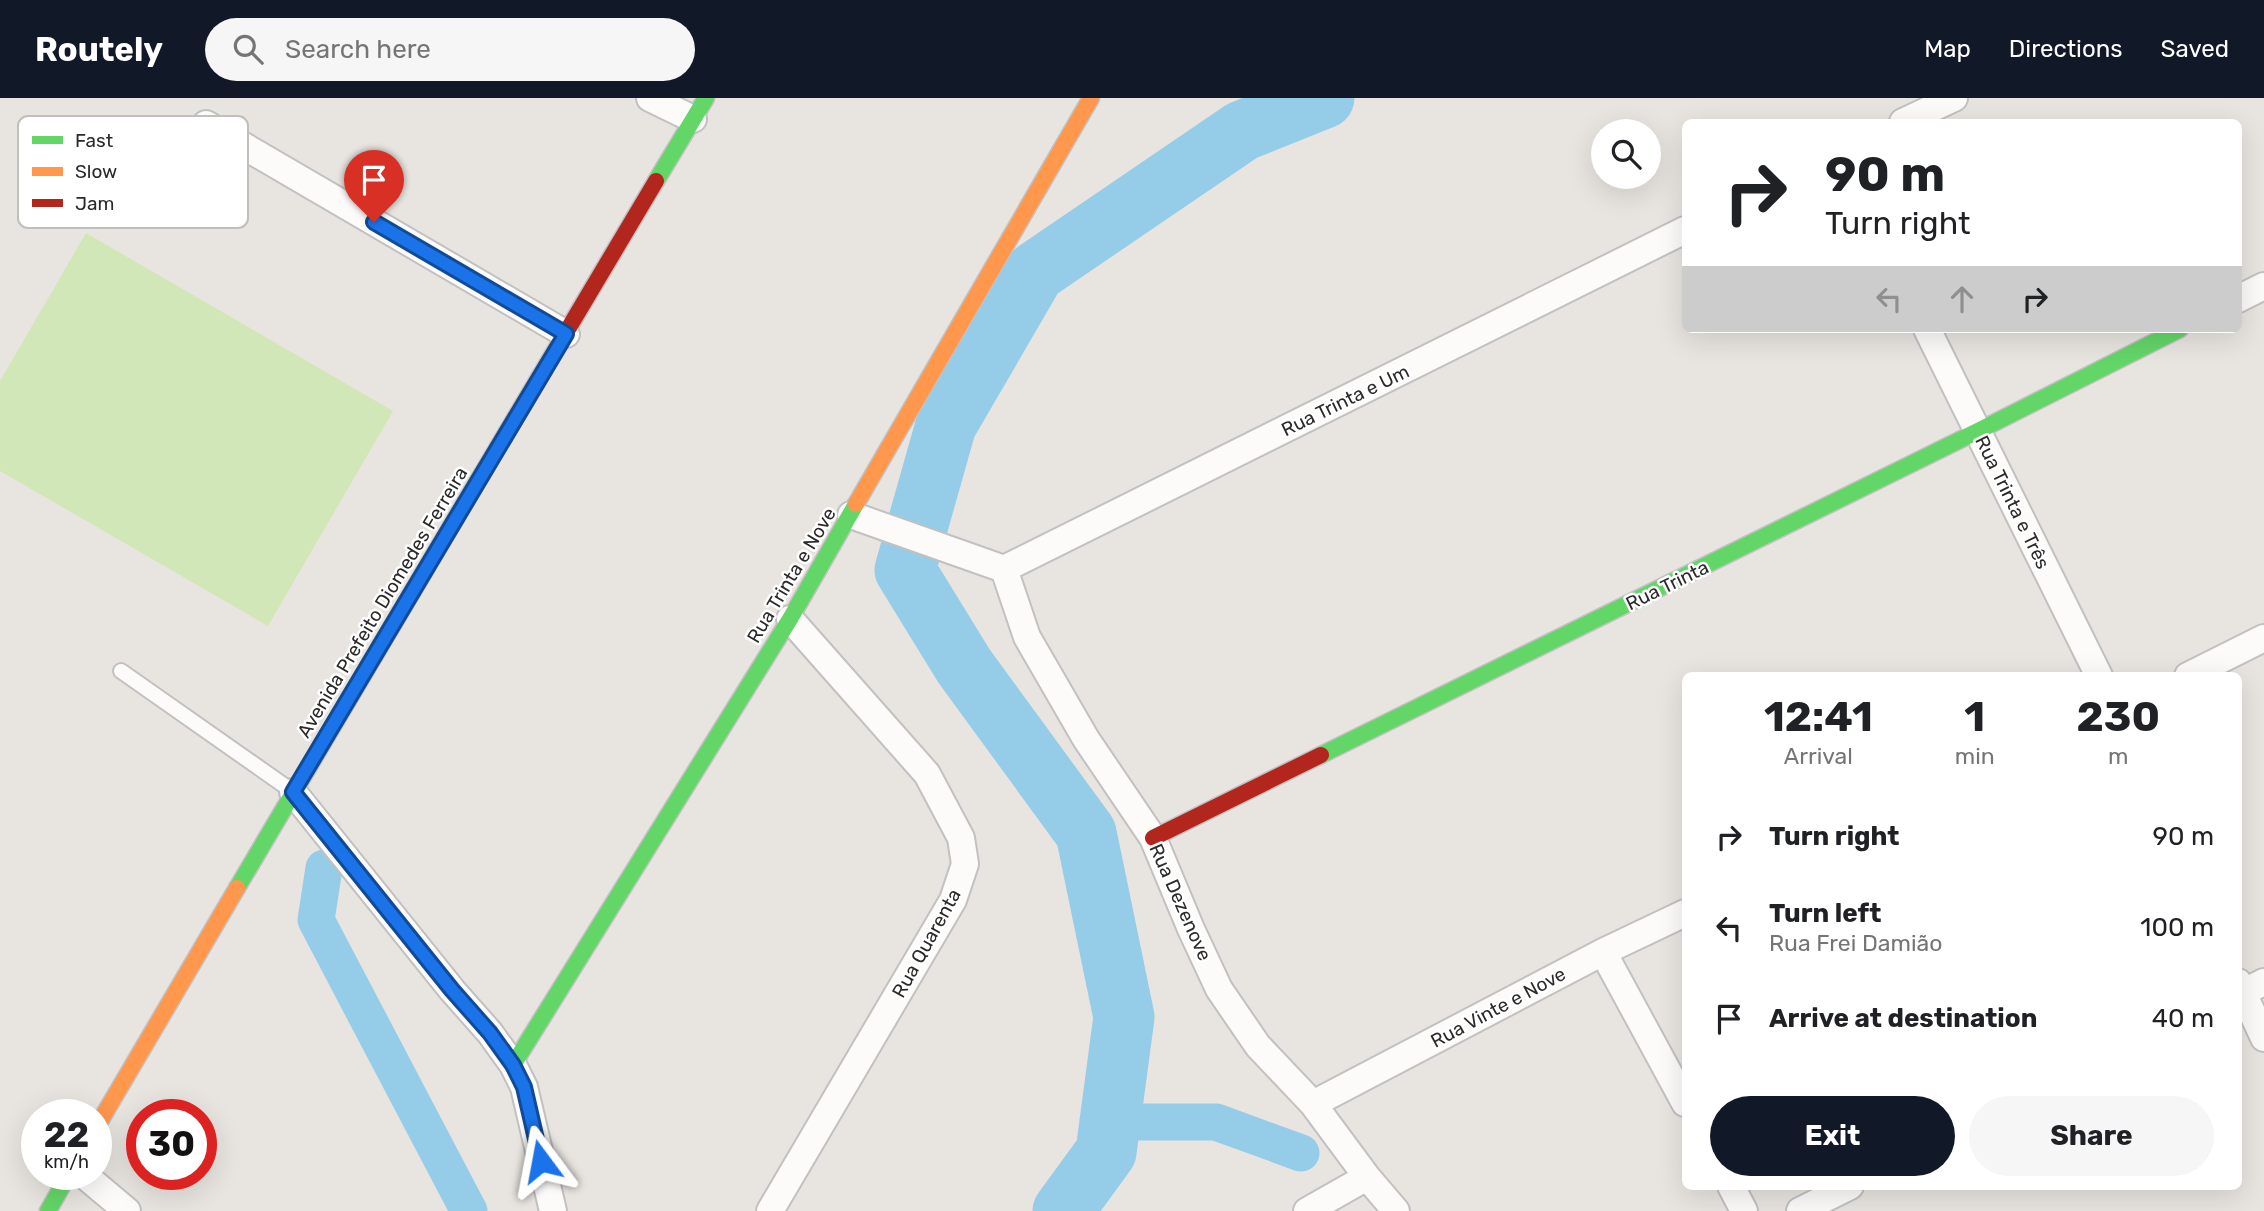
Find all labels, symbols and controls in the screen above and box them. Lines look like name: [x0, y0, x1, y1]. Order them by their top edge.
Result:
search box: [205, 18, 695, 81]
text: Routely: [35, 30, 163, 69]
icon: search: [229, 30, 267, 68]
text: Search here: [285, 34, 431, 65]
text: Map: [1924, 35, 1971, 63]
text: Directions: [2009, 35, 2122, 63]
text: Saved: [2160, 35, 2229, 63]
legend: [18, 116, 248, 228]
map controls: [1591, 119, 1661, 189]
button: search: [1591, 119, 1661, 189]
text: Fast: [75, 129, 114, 152]
text: 90 m: [1825, 145, 1945, 203]
icon: right: [1710, 147, 1801, 238]
pin: [344, 150, 404, 222]
text: Slow: [75, 160, 117, 183]
icon: arrive: [355, 161, 393, 199]
text: Jam: [75, 192, 114, 215]
text: Turn right: [1825, 204, 1970, 242]
icon: left: [1870, 280, 1908, 318]
icon: ahead: [1943, 280, 1981, 318]
icon: right: [2016, 280, 2054, 318]
street label: Rua Trinta e Um: [1278, 360, 1413, 441]
street label: Rua Trinta e Três: [1970, 432, 2055, 573]
street label: Avenida Prefeito Diomedes Ferreira: [292, 463, 473, 742]
street label: Rua Trinta e Nove: [742, 503, 841, 647]
street label: Rua Trinta: [1622, 556, 1712, 615]
text: 12:41: [1764, 692, 1873, 742]
text: 1: [1964, 692, 1985, 742]
text: 230: [2077, 692, 2160, 742]
text: Arrival: [1784, 742, 1853, 770]
text: min: [1955, 742, 1995, 770]
text: m: [2108, 742, 2129, 770]
icon: right: [1710, 818, 1748, 856]
text: Turn right: [1769, 821, 1899, 852]
text: 90 m: [2153, 821, 2214, 852]
street label: Rua Dezenove: [1144, 840, 1217, 964]
street label: Rua Quarenta: [887, 885, 966, 1002]
text: Turn left: [1769, 898, 1881, 929]
icon: left: [1710, 909, 1748, 947]
text: 100 m: [2140, 912, 2214, 943]
text: Rua Frei Damião: [1769, 929, 1942, 957]
street label: Rua Vinte e Nove: [1427, 962, 1570, 1053]
icon: arrive: [1710, 1000, 1748, 1038]
text: Arrive at destination: [1769, 1003, 2037, 1034]
text: 40 m: [2152, 1003, 2214, 1034]
button: Exit: [1710, 1096, 1955, 1176]
button: Share: [1969, 1096, 2214, 1176]
speed limit sign: 30: [126, 1099, 217, 1190]
text: 22: [44, 1114, 89, 1156]
position arrow: [504, 1124, 578, 1198]
text: km/h: [44, 1151, 89, 1173]

